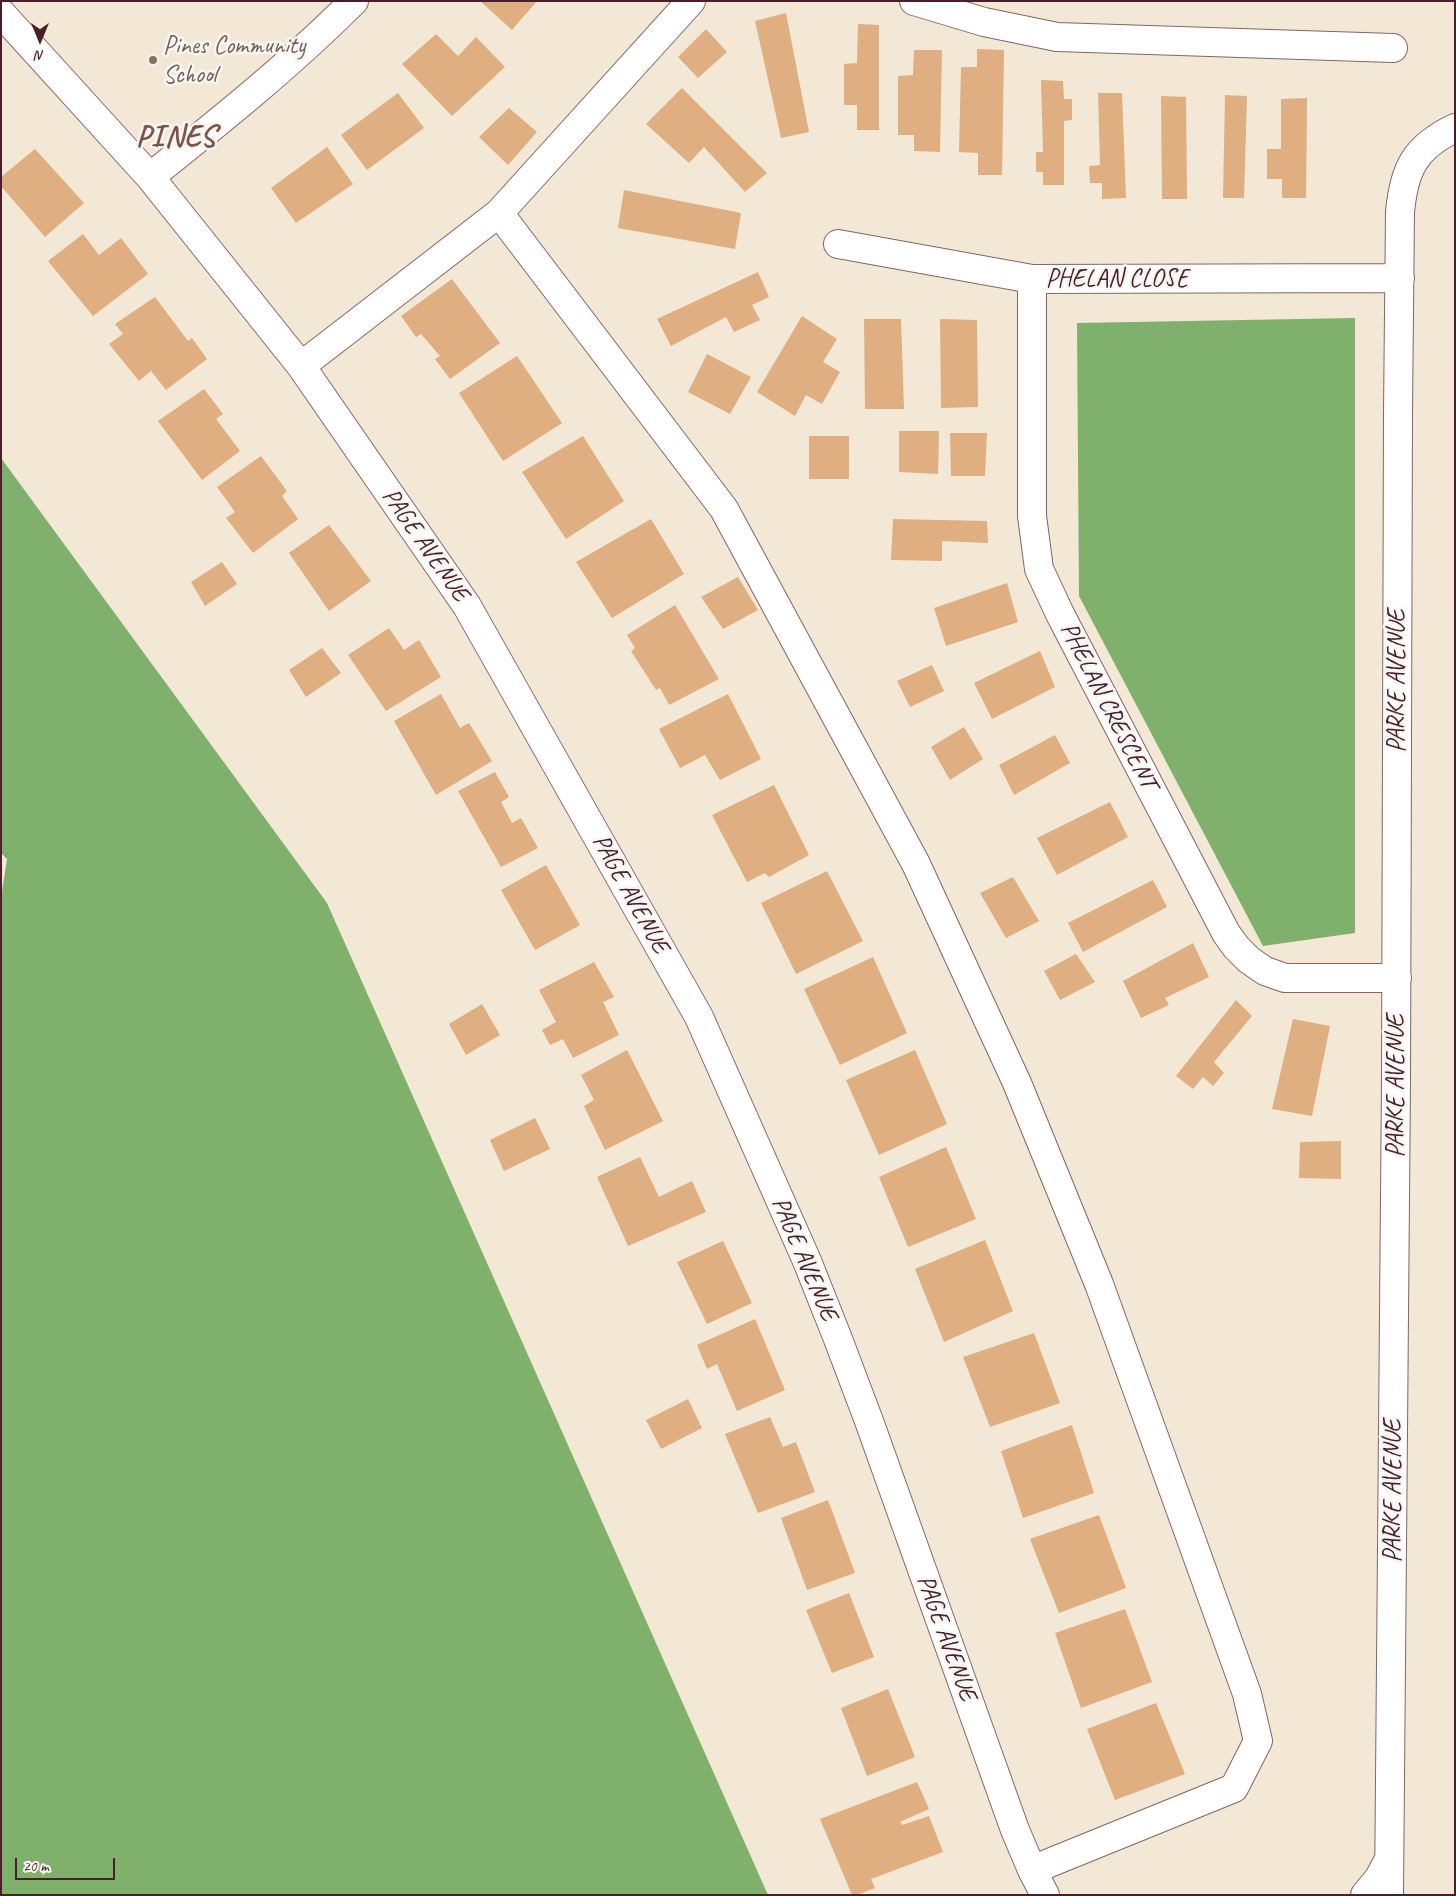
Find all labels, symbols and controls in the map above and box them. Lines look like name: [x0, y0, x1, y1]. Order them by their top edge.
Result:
north arrow: [15, 15, 65, 65]
place label: Pines Community School: [163, 31, 305, 90]
text: N: [36, 47, 44, 64]
marker: Pines Community School: [147, 54, 159, 66]
district label: PINES: [136, 120, 216, 156]
street label: PHELAN CLOSE: [1046, 264, 1188, 294]
street label: PAGE AVENUE: [375, 483, 475, 607]
street label: PARKE AVENUE: [1382, 609, 1412, 753]
street label: PHELAN CRESCENT: [1053, 618, 1163, 794]
street label: PAGE AVENUE: [585, 829, 675, 959]
street label: PARKE AVENUE: [1381, 1014, 1411, 1158]
street label: PAGE AVENUE: [765, 1193, 843, 1325]
street label: PARKE AVENUE: [1378, 1419, 1408, 1563]
street label: PAGE AVENUE: [909, 1571, 983, 1705]
scale bar: [18, 1848, 118, 1880]
text: 20 m: [23, 1857, 49, 1876]

